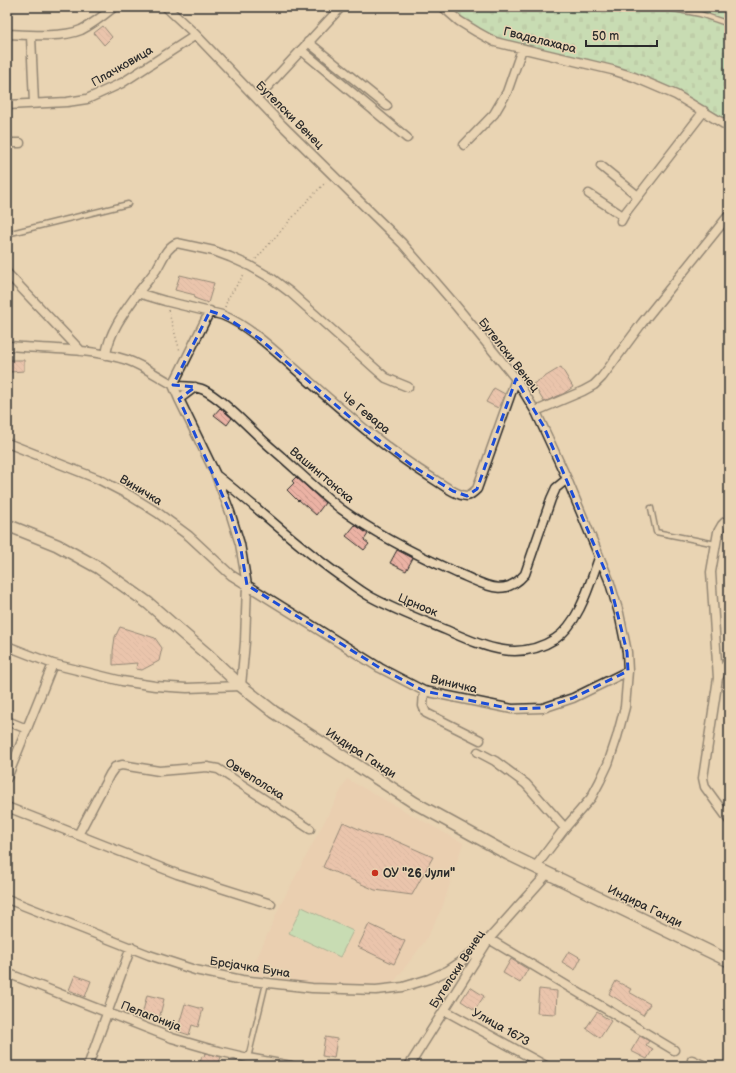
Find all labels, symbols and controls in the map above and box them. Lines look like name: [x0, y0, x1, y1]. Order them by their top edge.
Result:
scale bar: [586, 22, 657, 48]
street label: Гвадалахара: [502, 24, 578, 57]
text: 50 m: [592, 29, 619, 44]
street label: Плачковица: [89, 43, 156, 90]
street label: Бутелски Венец: [253, 78, 327, 152]
street label: Бутелски Венец: [475, 315, 542, 395]
street label: Че Гевара: [338, 389, 393, 438]
street label: Вашингтонска: [286, 444, 357, 507]
street label: Виничка: [117, 472, 165, 509]
street label: Црноок: [396, 590, 440, 621]
street label: Виничка: [429, 672, 479, 697]
street label: Индира Ганди: [323, 725, 399, 782]
street label: Овчеполска: [222, 755, 287, 804]
place label: ОУ "26 Јули": [383, 866, 455, 881]
marker: ОУ "26 Јули": [370, 868, 380, 878]
street label: Индира Ганди: [605, 882, 685, 931]
street label: Бутелски Венец: [427, 927, 488, 1011]
street label: Брсјачка Буна: [209, 954, 291, 981]
street label: Пелагонија: [118, 998, 183, 1035]
street label: Улица 1673: [469, 1005, 532, 1050]

